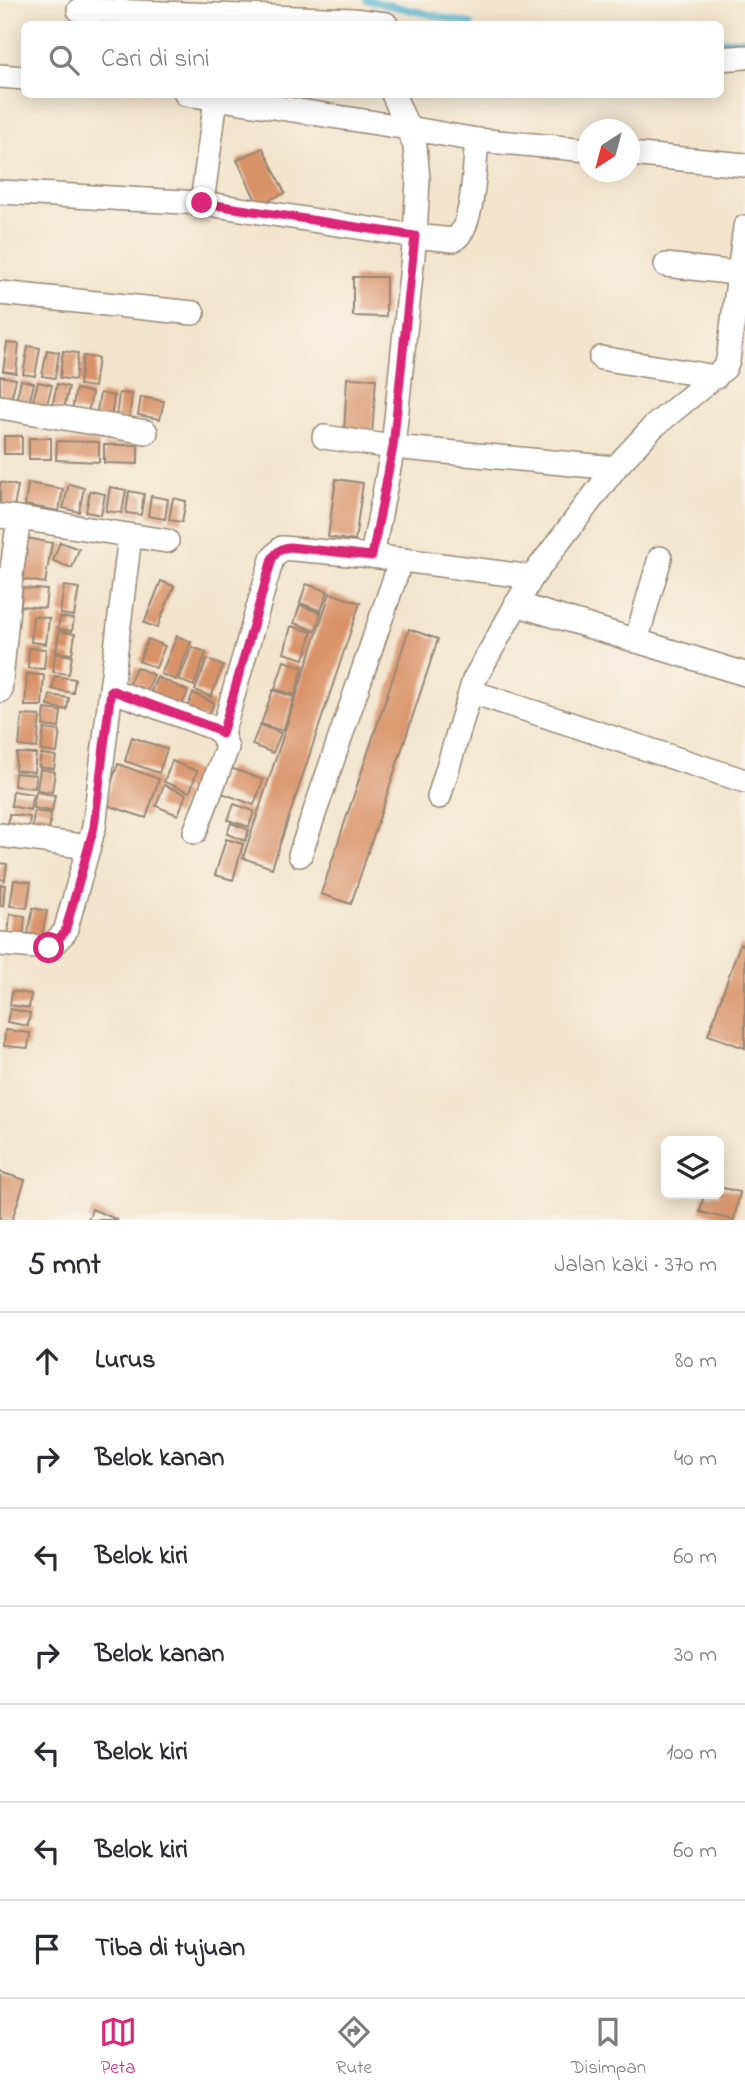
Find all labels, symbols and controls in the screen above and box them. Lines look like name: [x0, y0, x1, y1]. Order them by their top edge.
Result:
search box: [21, 21, 724, 98]
icon: search: [45, 41, 83, 79]
text: Cari di sini: [101, 41, 210, 79]
north arrow: [577, 119, 640, 182]
route end: [186, 187, 217, 218]
route start: [33, 932, 64, 963]
map controls: [661, 1136, 724, 1199]
button: layers: [661, 1136, 724, 1199]
text: 5 mnt: [28, 1244, 101, 1288]
text: Jalan kaki · 370 m: [554, 1249, 717, 1282]
icon: ahead: [28, 1342, 66, 1380]
text: Lurus: [95, 1342, 156, 1380]
text: 80 m: [675, 1345, 717, 1378]
icon: right: [28, 1440, 66, 1478]
text: Belok kanan: [95, 1440, 224, 1478]
text: 40 m: [674, 1443, 717, 1476]
icon: left: [28, 1538, 66, 1576]
text: Belok kiri: [95, 1538, 188, 1576]
text: 60 m: [673, 1541, 717, 1574]
icon: right: [28, 1636, 66, 1674]
text: Belok kanan: [95, 1636, 224, 1674]
text: 30 m: [674, 1639, 717, 1672]
icon: left: [28, 1734, 66, 1772]
text: Belok kiri: [95, 1734, 188, 1772]
text: 100 m: [666, 1737, 717, 1770]
icon: left: [28, 1832, 66, 1870]
text: Belok kiri: [95, 1832, 188, 1870]
text: 60 m: [673, 1835, 717, 1868]
icon: arrive: [28, 1930, 66, 1968]
text: Tiba di tujuan: [95, 1930, 245, 1968]
tab: Peta: [99, 2013, 137, 2082]
tab: Rute: [335, 2013, 373, 2082]
tab: Disimpan: [571, 2013, 646, 2082]

